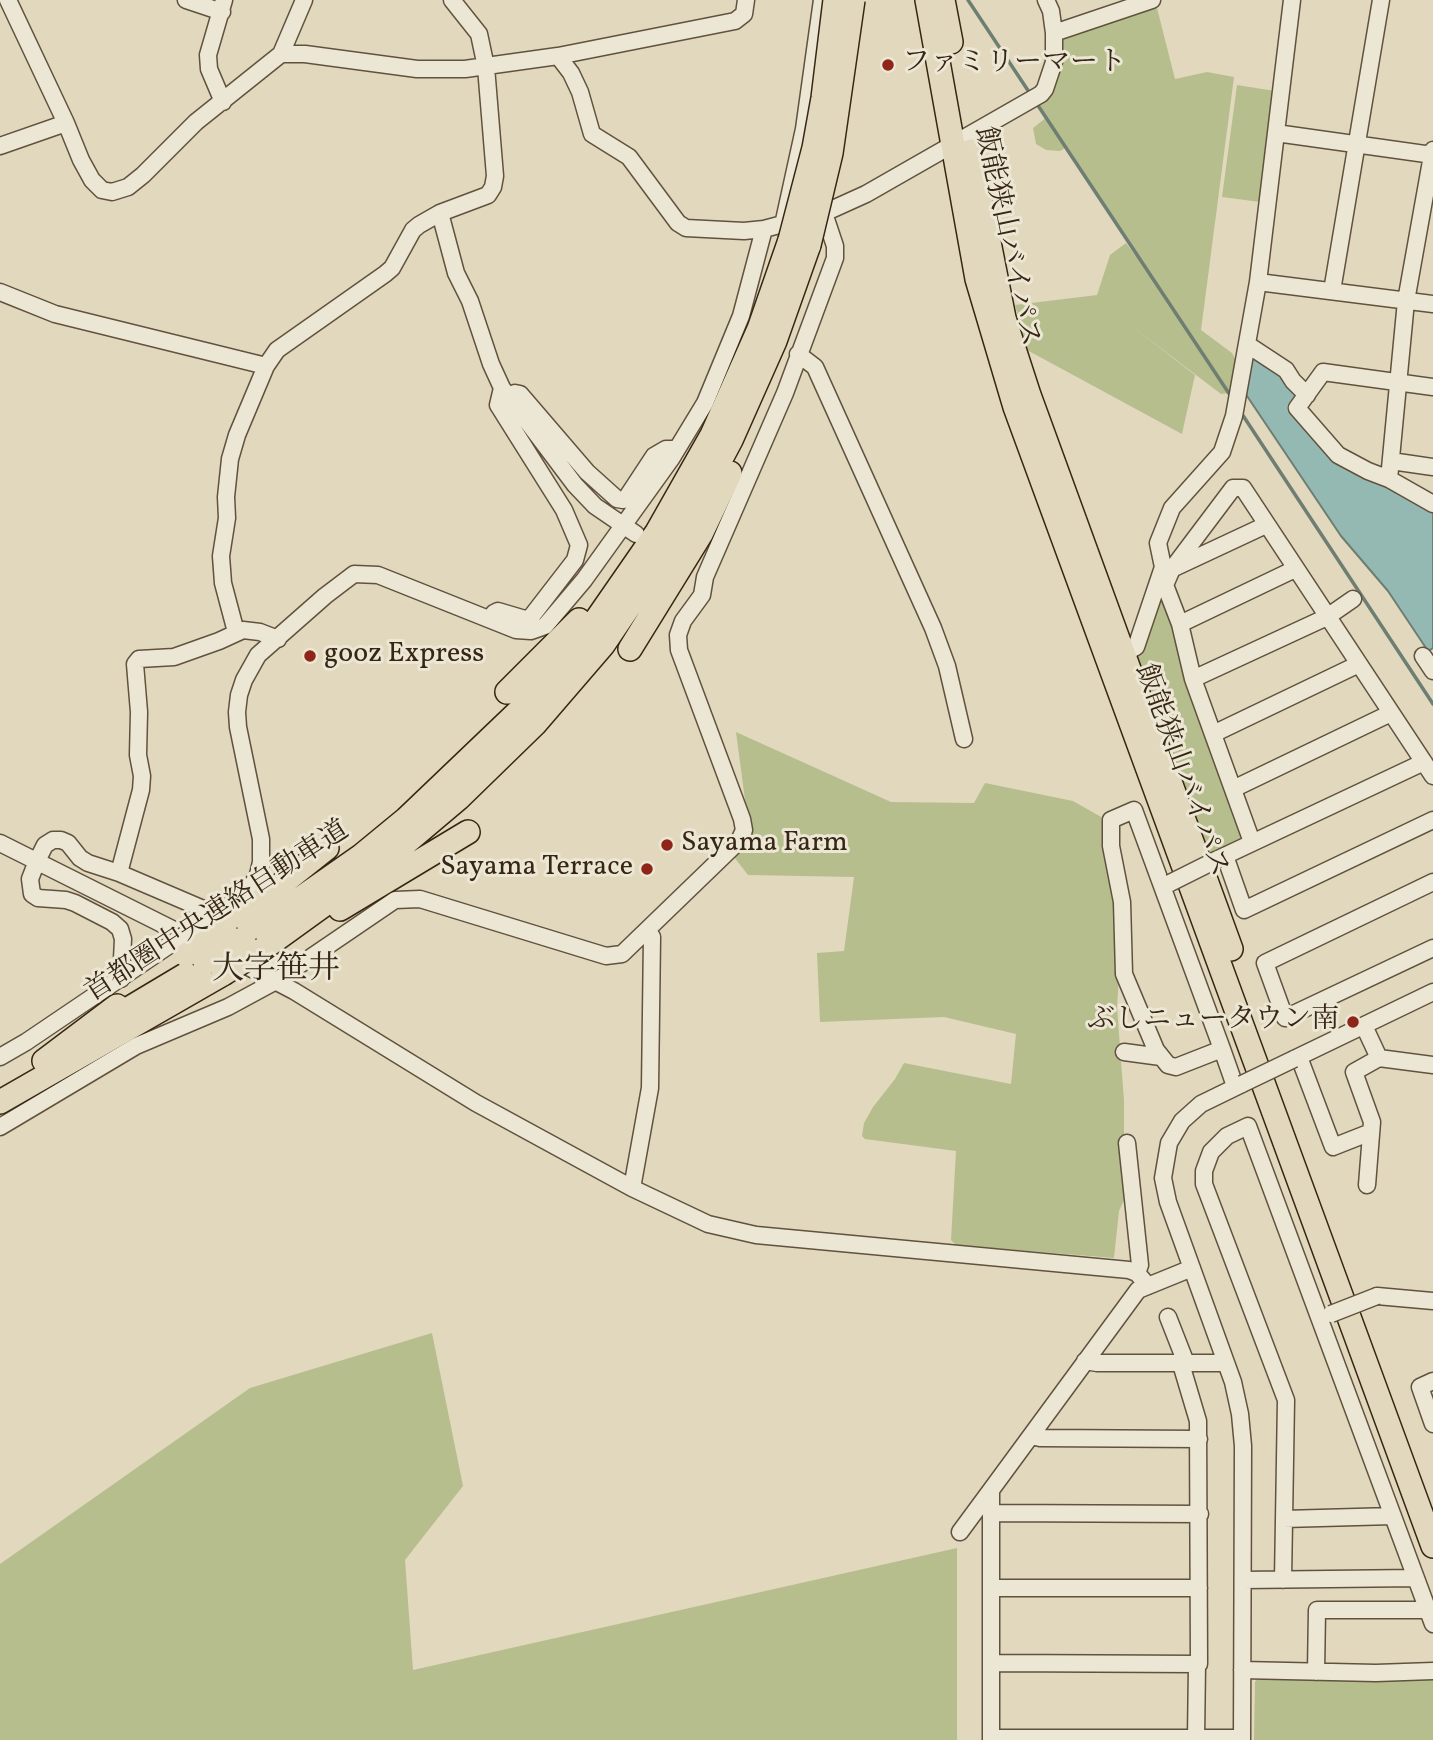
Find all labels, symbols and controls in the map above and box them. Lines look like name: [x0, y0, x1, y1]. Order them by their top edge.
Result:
place label: ファミリーマート: [902, 48, 1126, 82]
marker: ファミリーマート: [880, 57, 896, 73]
street label: 飯能狭山バイパス: [965, 124, 1045, 350]
place label: gooz Express: [324, 639, 484, 673]
marker: gooz Express: [302, 648, 318, 664]
street label: 飯能狭山バイパス: [1126, 660, 1234, 882]
street label: 首都圏中央連絡自動車道: [80, 815, 356, 1011]
place label: Sayama Farm: [681, 828, 848, 862]
marker: Sayama Farm: [659, 837, 675, 853]
place label: Sayama Terrace: [440, 852, 633, 886]
marker: Sayama Terrace: [639, 861, 655, 877]
district label: 大字笹井: [212, 953, 340, 991]
place label: ぶしニュータウン南: [1087, 1005, 1339, 1039]
marker: ぶしニュータウン南: [1345, 1014, 1361, 1030]

